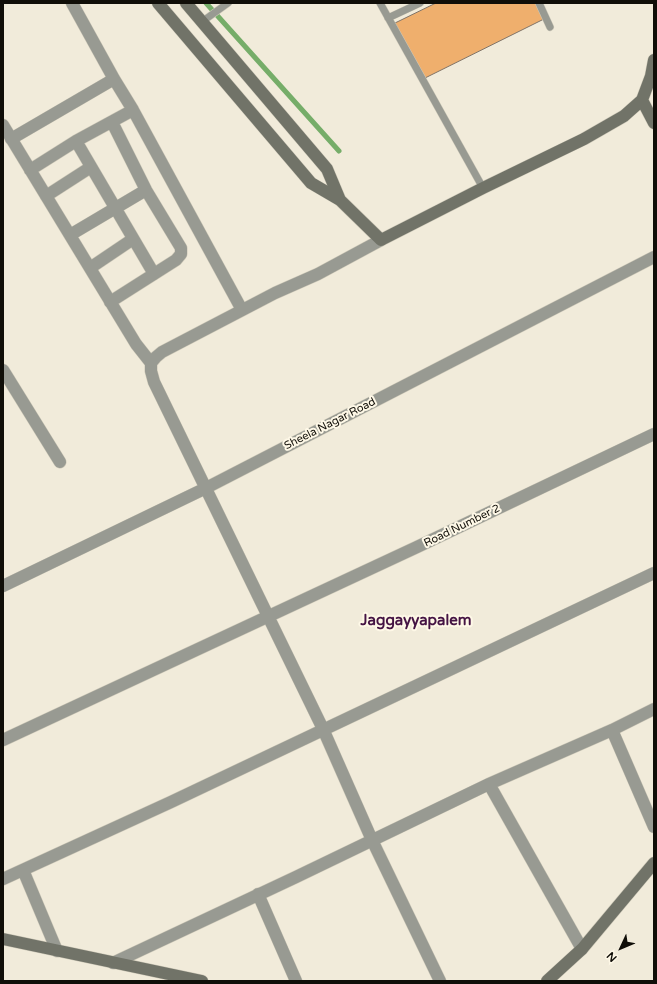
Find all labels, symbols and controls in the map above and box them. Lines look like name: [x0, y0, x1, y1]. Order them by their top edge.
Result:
street label: Sheela Nagar Road: [282, 395, 378, 453]
street label: Road Number 2: [422, 502, 502, 550]
district label: Jaggayyapalem: [361, 612, 471, 630]
north arrow: [601, 928, 641, 968]
text: N: [604, 949, 620, 964]

